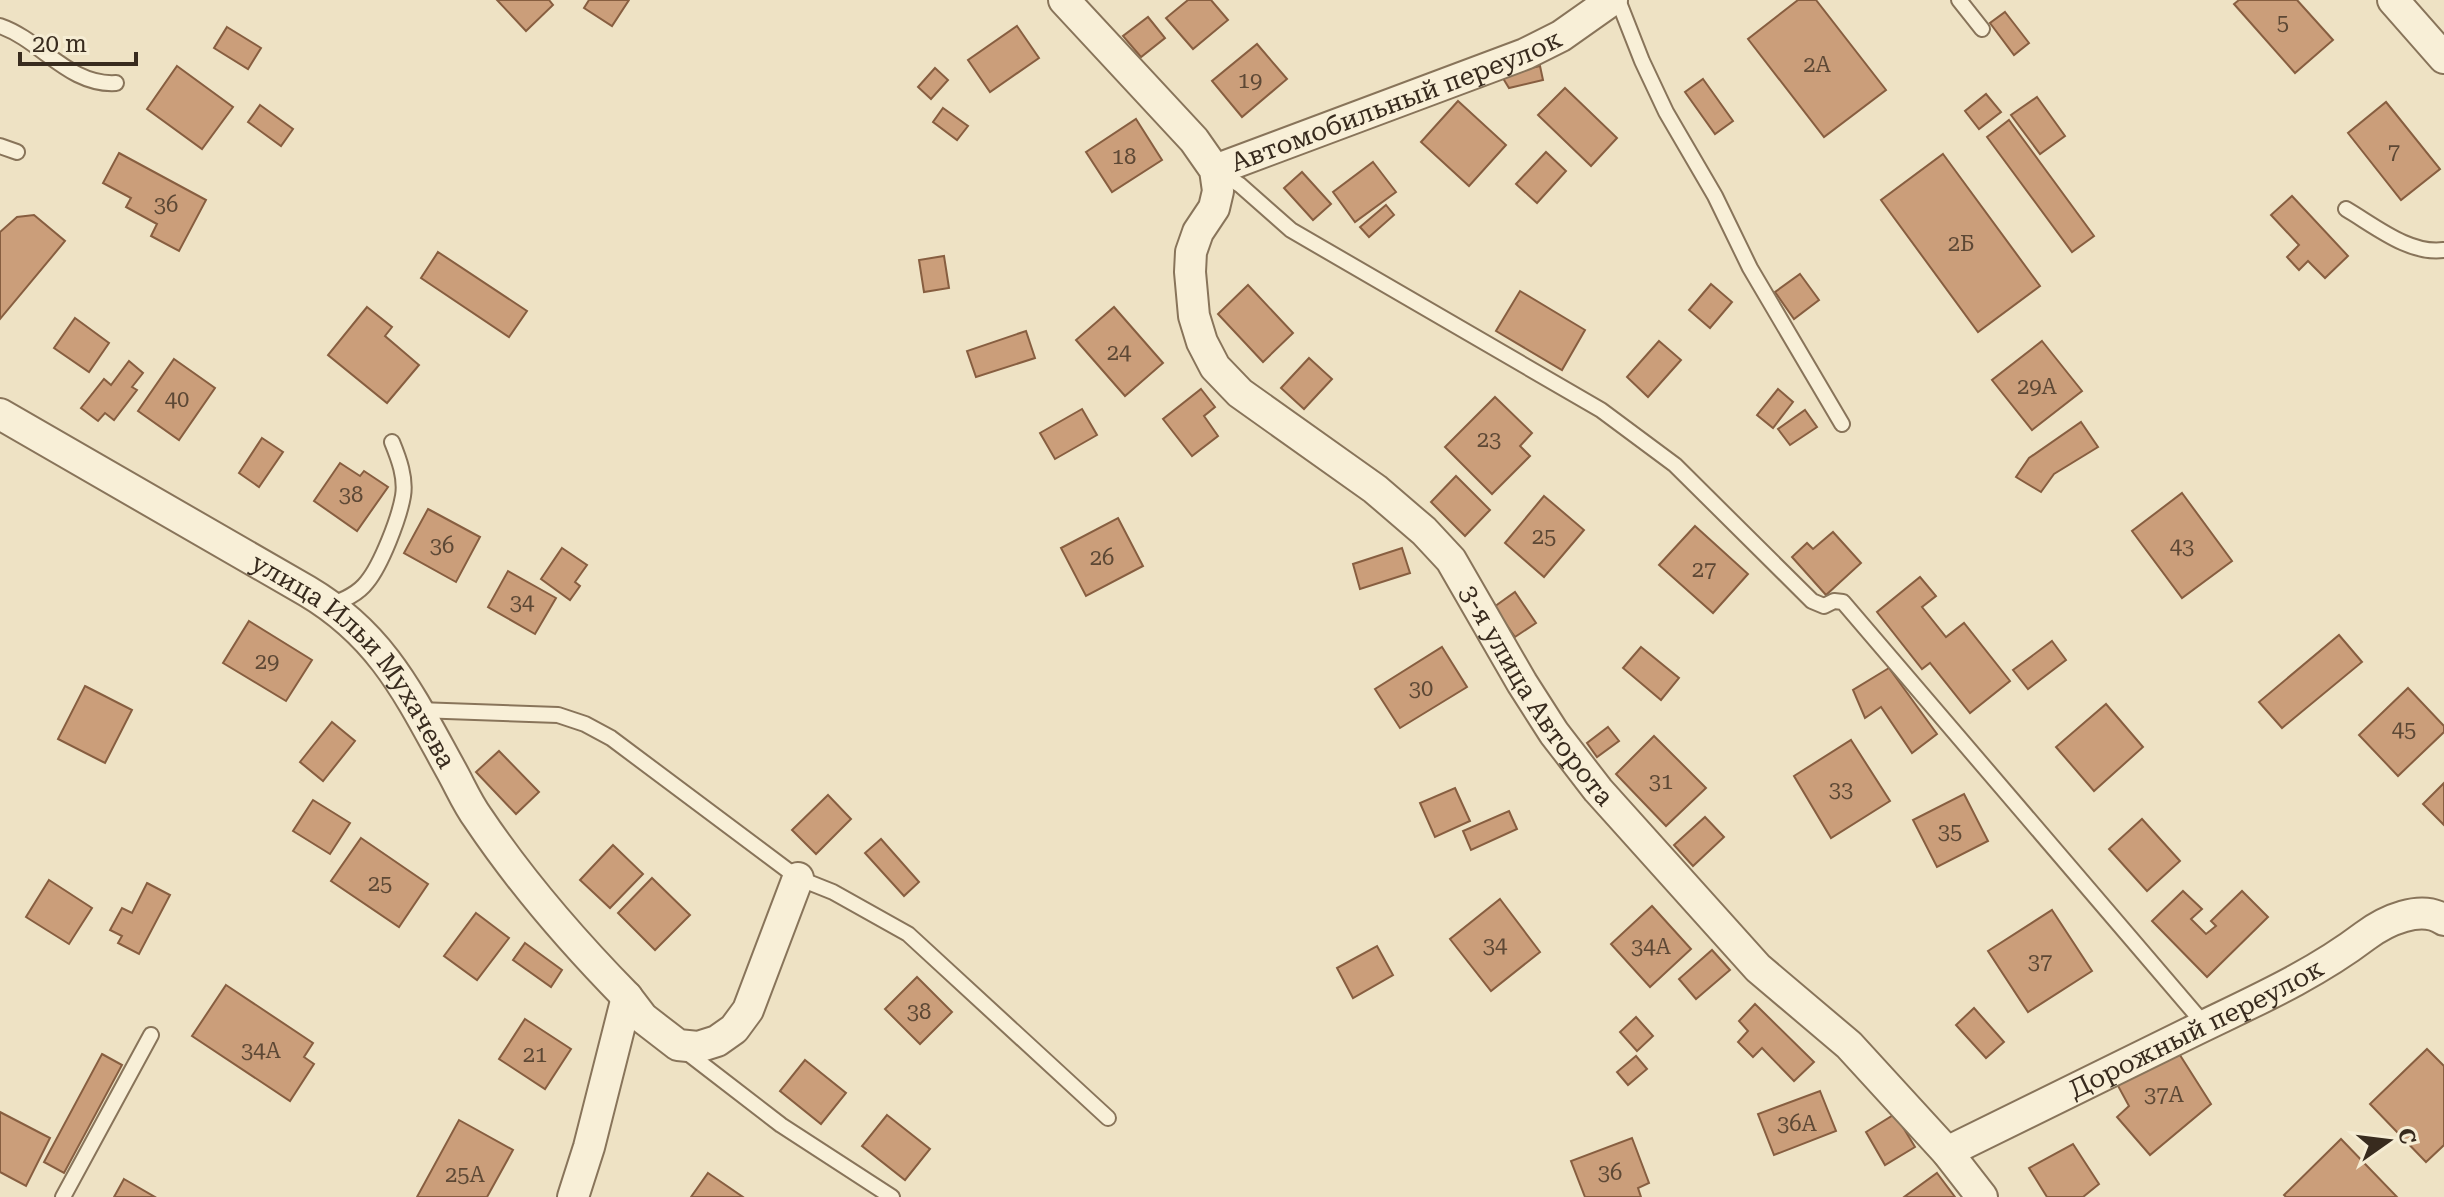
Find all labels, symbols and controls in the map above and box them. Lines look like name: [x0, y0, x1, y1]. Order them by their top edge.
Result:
house number: 5: [2277, 10, 2289, 35]
scale bar: [20, 16, 136, 66]
street label: Автомобильный переулок: [1227, 23, 1567, 178]
text: 20 m: [32, 30, 87, 58]
house number: 2А: [1803, 52, 1831, 77]
house number: 19: [1238, 68, 1262, 93]
house number: 7: [2388, 139, 2400, 164]
house number: 18: [1112, 144, 1136, 169]
house number: 36: [154, 192, 178, 217]
house number: 2Б: [1948, 231, 1974, 256]
house number: 24: [1107, 340, 1132, 365]
house number: 29А: [2017, 374, 2058, 399]
house number: 40: [165, 387, 189, 412]
house number: 23: [1477, 427, 1501, 452]
house number: 38: [339, 482, 363, 507]
house number: 25: [1532, 524, 1556, 549]
house number: 36: [430, 533, 454, 558]
house number: 43: [2170, 534, 2194, 559]
house number: 26: [1090, 545, 1114, 570]
street label: улица Ильи Мухачева: [246, 547, 462, 773]
house number: 27: [1692, 557, 1716, 582]
street label: 3-я улица Авторота: [1454, 580, 1620, 812]
house number: 34: [510, 590, 535, 615]
house number: 29: [255, 649, 279, 674]
house number: 30: [1409, 676, 1433, 701]
house number: 45: [2392, 717, 2416, 742]
house number: 31: [1649, 769, 1673, 794]
house number: 33: [1829, 777, 1853, 802]
house number: 35: [1938, 819, 1962, 844]
house number: 25: [368, 871, 392, 896]
house number: 34: [1483, 933, 1508, 958]
house number: 34А: [1631, 934, 1672, 959]
house number: 37: [2028, 949, 2052, 974]
street label: Дорожный переулок: [2064, 953, 2329, 1105]
house number: 38: [907, 999, 931, 1024]
house number: 34А: [241, 1038, 282, 1063]
house number: 21: [523, 1042, 547, 1067]
house number: 37А: [2144, 1082, 2185, 1107]
north arrow: [2348, 1101, 2428, 1181]
house number: 36А: [1777, 1111, 1818, 1136]
text: С: [2393, 1126, 2421, 1147]
house number: 36: [1598, 1160, 1622, 1185]
house number: 25А: [445, 1162, 486, 1187]

